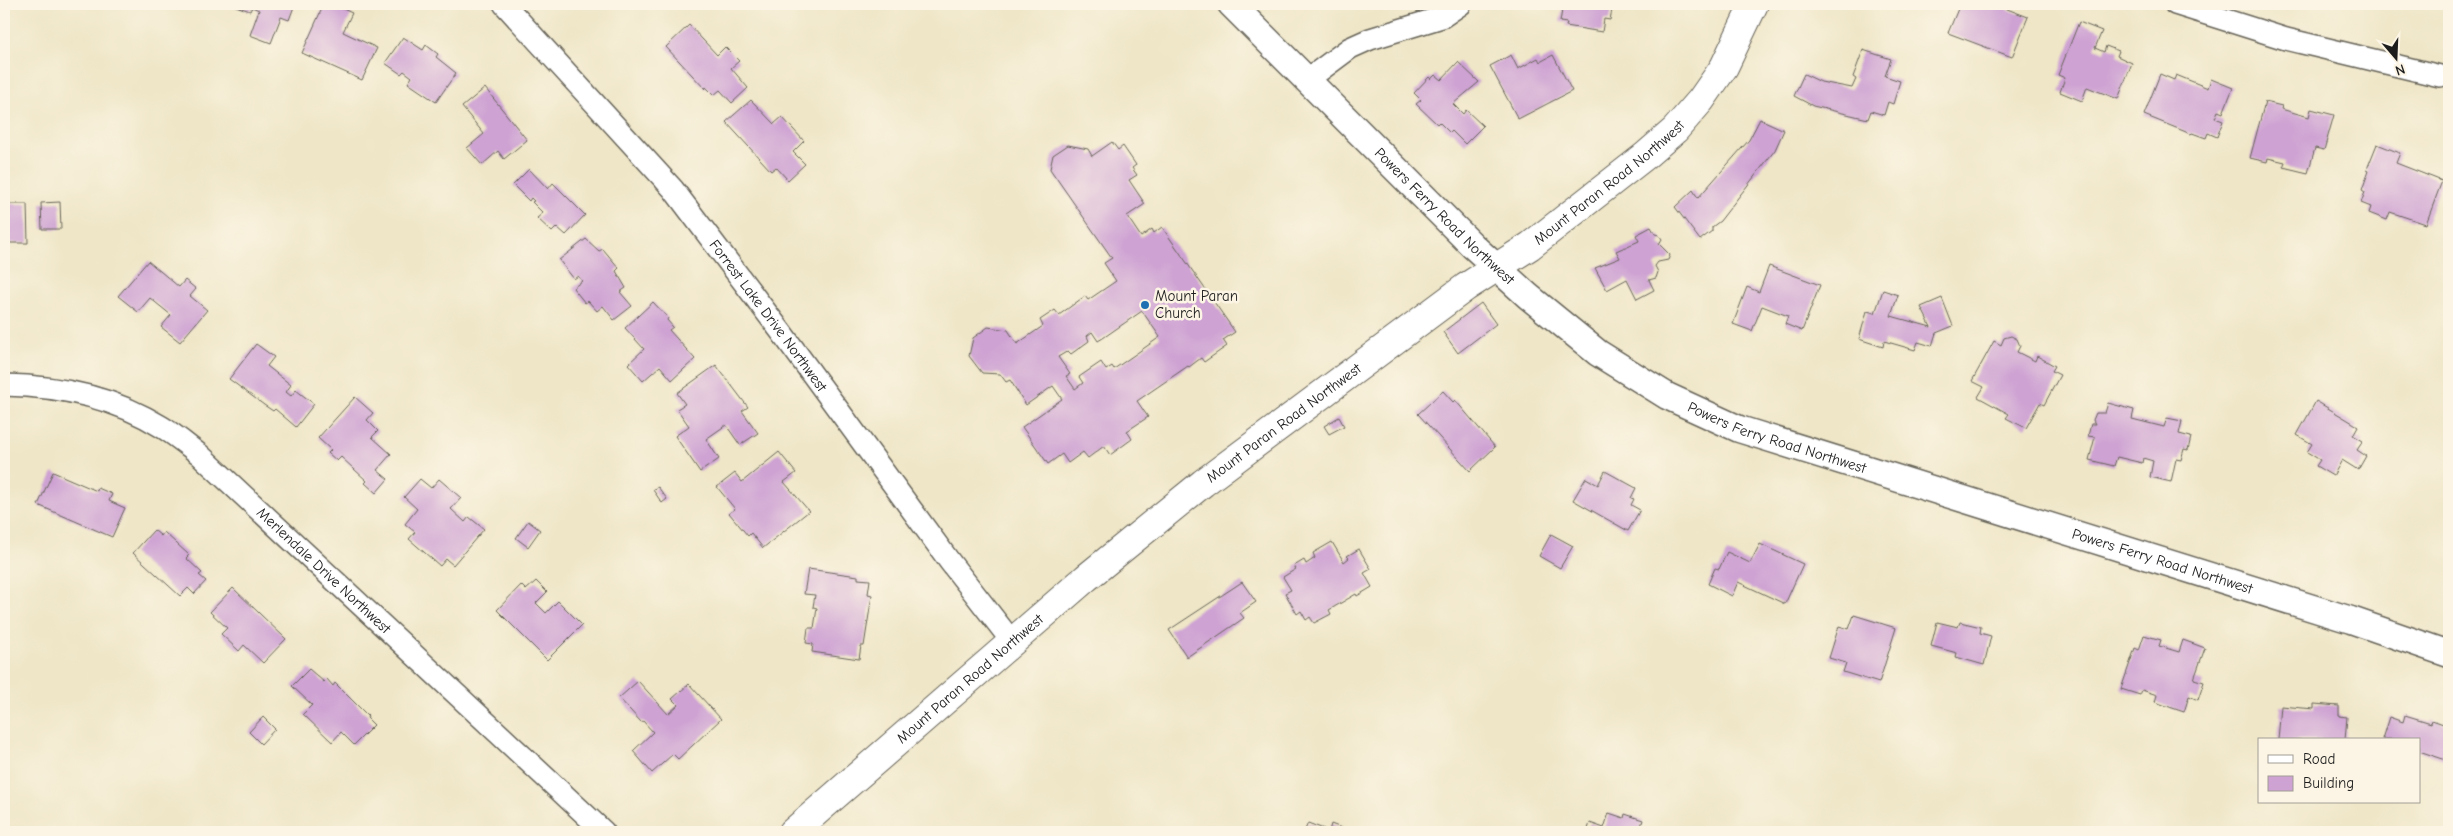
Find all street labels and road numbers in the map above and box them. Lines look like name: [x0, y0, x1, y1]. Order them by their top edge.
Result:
street label: Mount Paran Road Northwest: [1530, 116, 1689, 249]
street label: Powers Ferry Road Northwest: [1371, 144, 1519, 289]
street label: Forrest Lake Drive Northwest: [706, 236, 831, 396]
street label: Mount Paran Road Northwest: [1203, 359, 1365, 486]
street label: Powers Ferry Road Northwest: [1685, 398, 1869, 477]
street label: Merlendale Drive Northwest: [253, 504, 395, 638]
street label: Powers Ferry Road Northwest: [2070, 525, 2256, 598]
street label: Mount Paran Road Northwest: [893, 610, 1047, 747]

